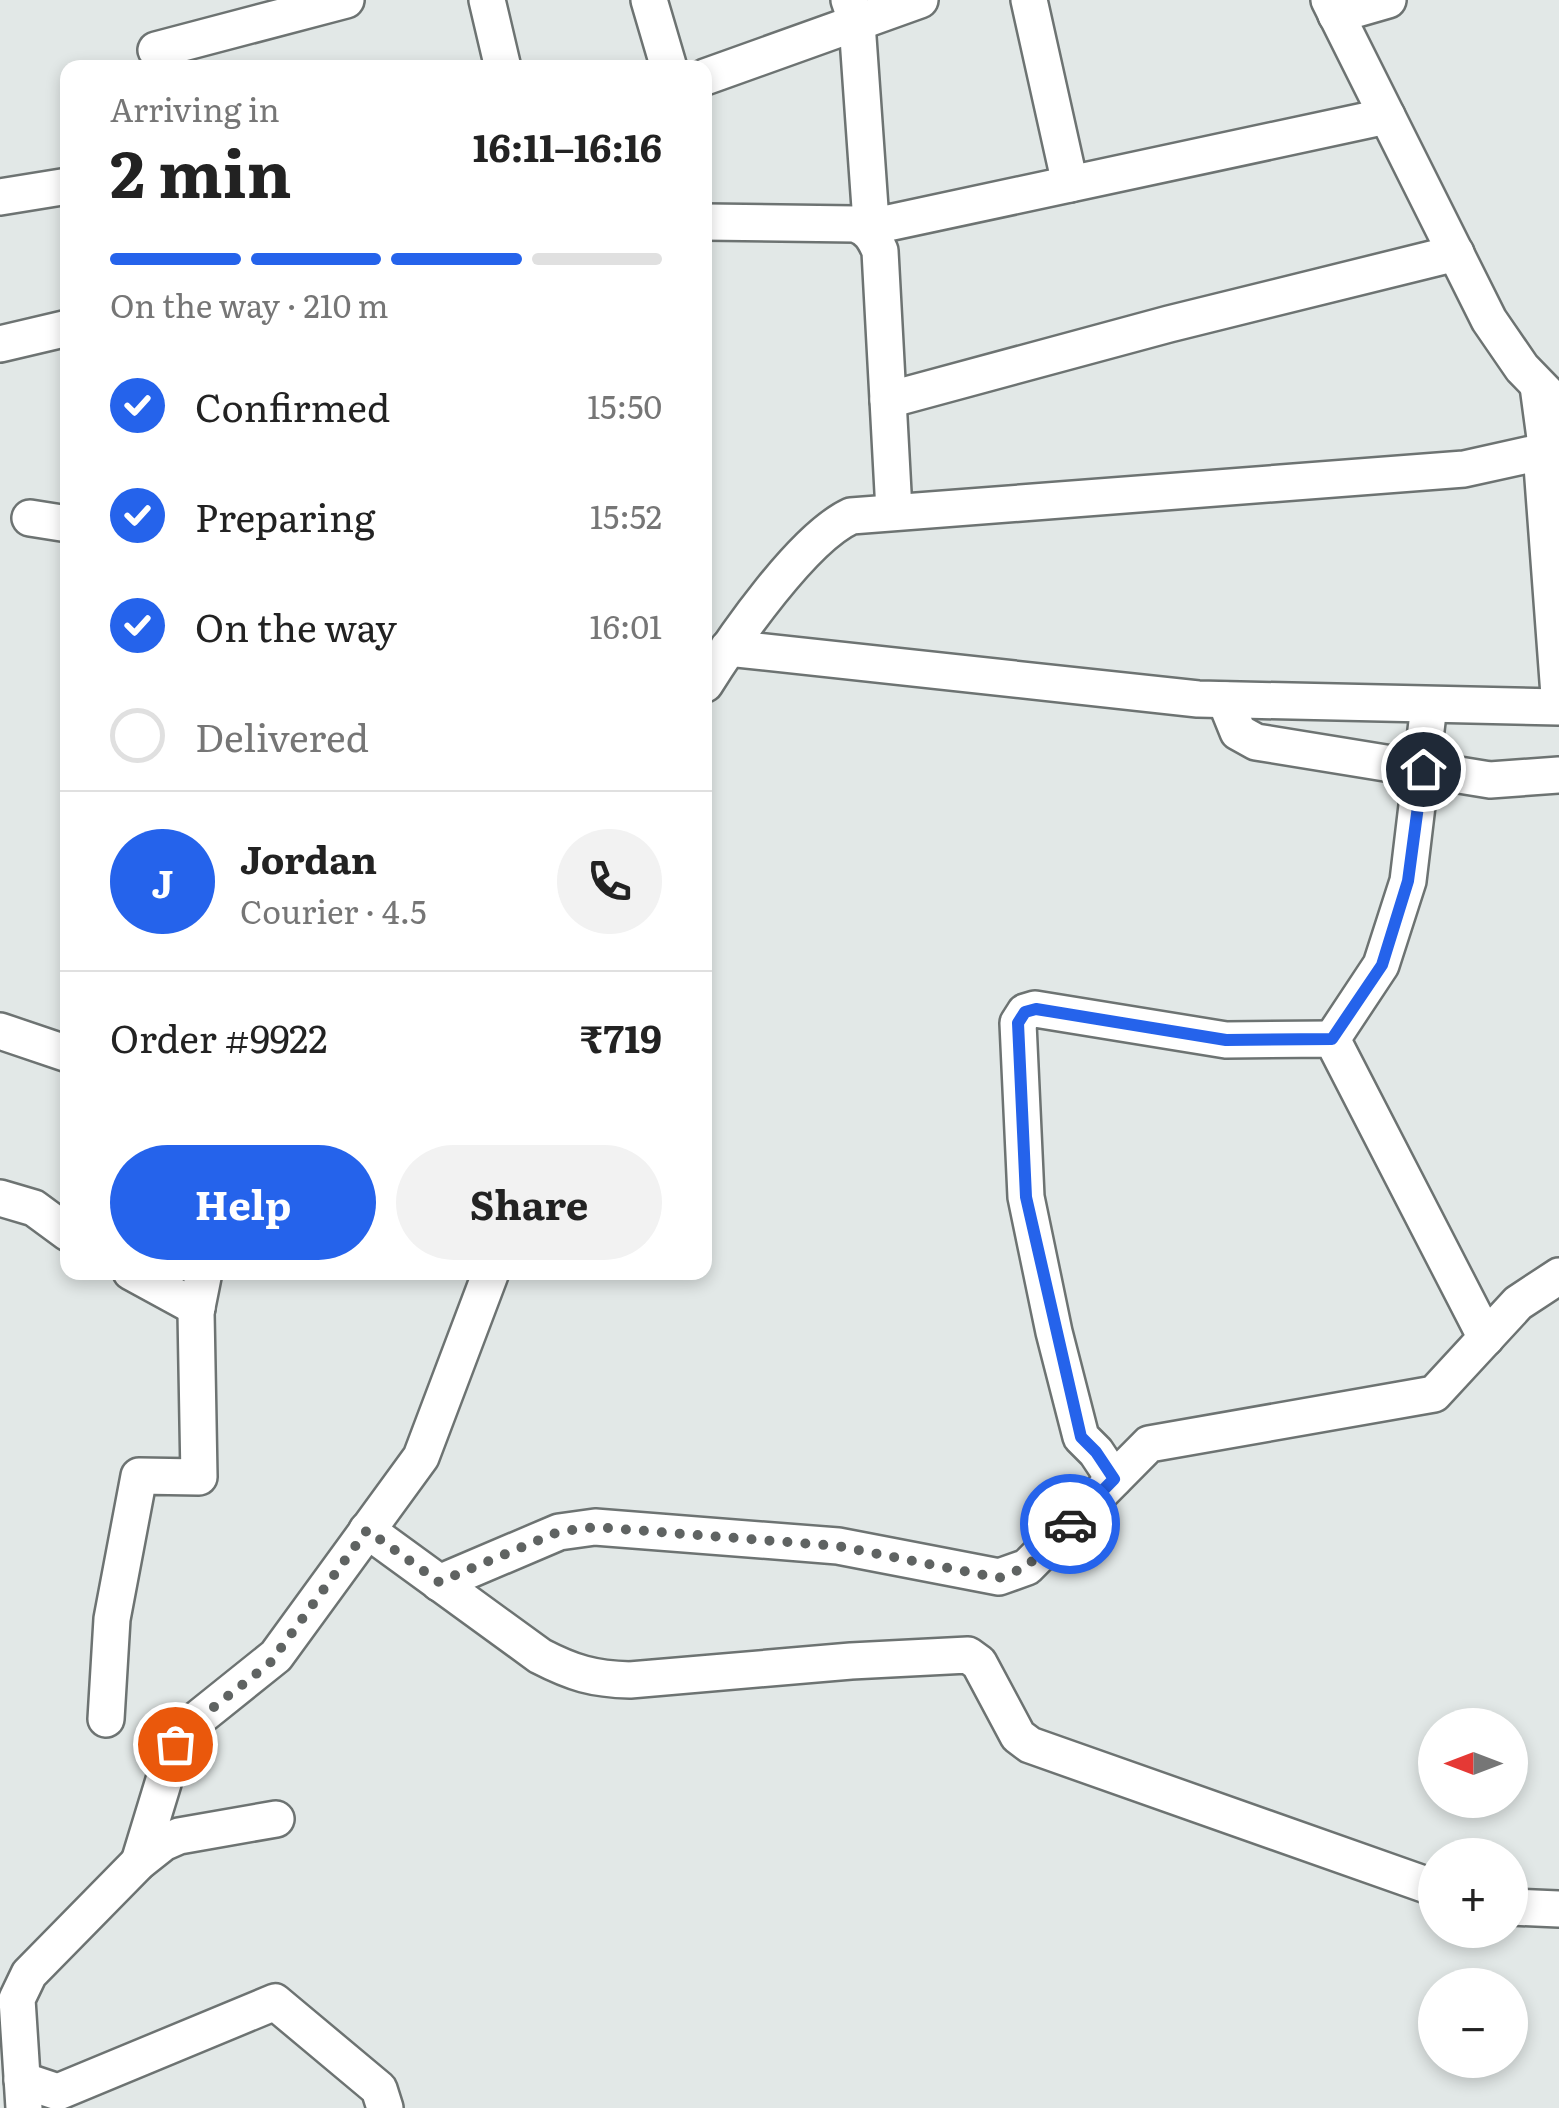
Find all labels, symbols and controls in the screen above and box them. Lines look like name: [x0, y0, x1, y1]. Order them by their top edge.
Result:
text: Arriving in: [110, 84, 280, 132]
text: 16:11–16:16: [473, 117, 662, 174]
text: 2 min: [110, 121, 292, 218]
text: On the way · 210 m: [110, 280, 389, 328]
text: Confirmed: [195, 377, 390, 434]
icon: check: [110, 378, 165, 433]
text: 15:50: [587, 381, 662, 429]
text: Preparing: [195, 487, 375, 544]
icon: check: [110, 488, 165, 543]
text: 15:52: [590, 491, 662, 539]
text: On the way: [195, 597, 397, 654]
icon: check: [110, 598, 165, 653]
text: 16:01: [590, 601, 662, 649]
text: Delivered: [195, 707, 369, 764]
pin: [1381, 727, 1466, 812]
icon: home: [1396, 742, 1451, 797]
text: Jordan: [240, 829, 377, 886]
button: phone: [557, 829, 662, 934]
text: J: [152, 853, 173, 910]
text: Courier · 4.5: [240, 886, 426, 934]
text: Order #9922: [110, 1008, 328, 1065]
text: ₹719: [580, 1008, 662, 1065]
button: Help: [110, 1145, 376, 1260]
button: Share: [396, 1145, 662, 1260]
courier: [1020, 1474, 1120, 1574]
icon: car: [1043, 1497, 1098, 1552]
pin: [133, 1702, 218, 1787]
north arrow: [1418, 1708, 1528, 1818]
map controls: [1418, 1708, 1528, 2078]
icon: bag: [148, 1717, 203, 1772]
button: +: [1418, 1838, 1528, 1948]
button: −: [1418, 1968, 1528, 2078]

